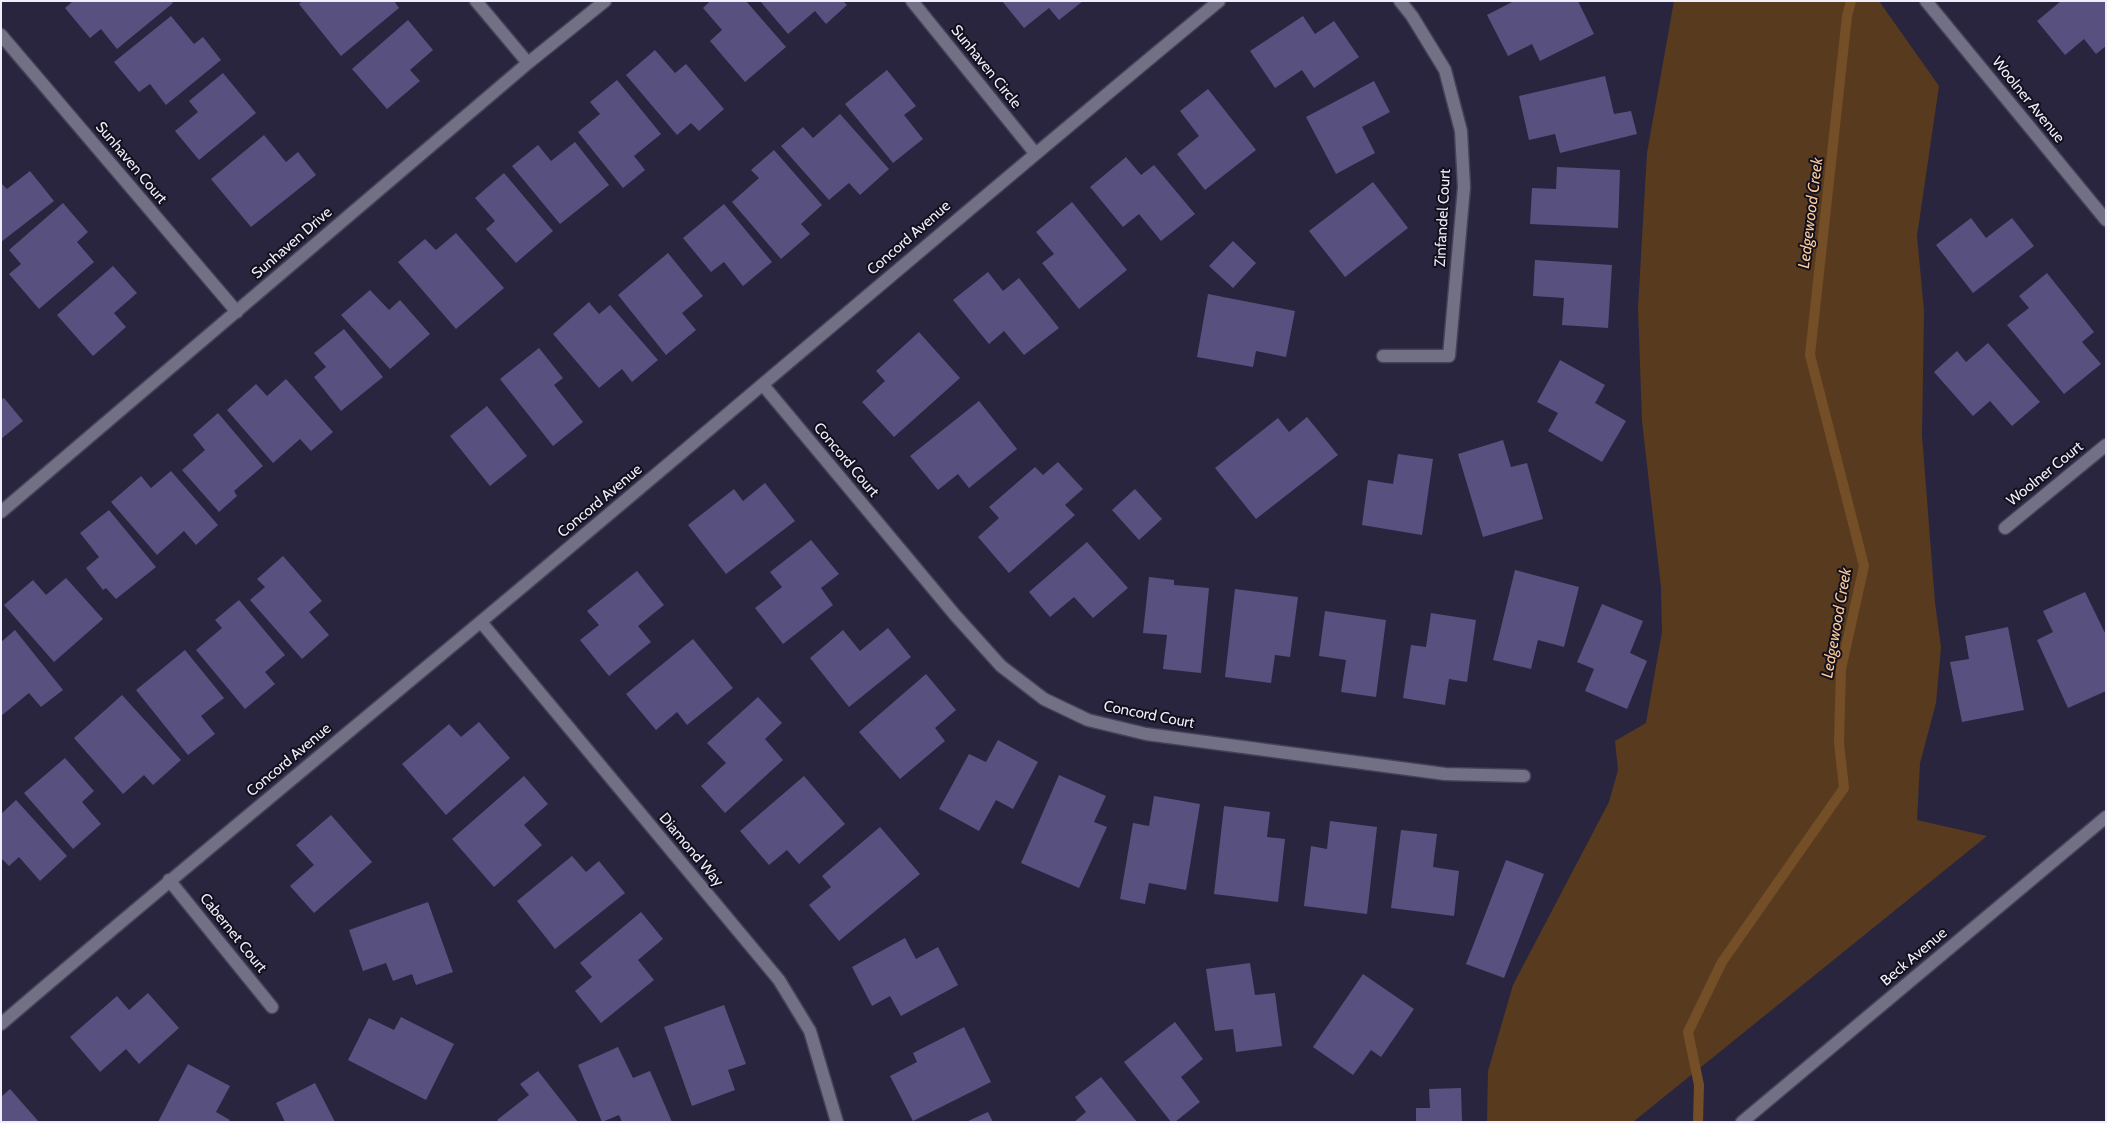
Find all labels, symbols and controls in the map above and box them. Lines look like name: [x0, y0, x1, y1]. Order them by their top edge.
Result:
street label: Sunhaven Circle: [947, 22, 1025, 112]
street label: Woolner Avenue: [1988, 53, 2068, 147]
street label: Sunhaven Court: [91, 118, 171, 208]
water label: Ledgewood Creek: [1795, 157, 1827, 269]
street label: Zinfandel Court: [1431, 169, 1455, 267]
street label: Concord Avenue: [864, 197, 954, 279]
street label: Sunhaven Drive: [248, 203, 336, 283]
street label: Concord Court: [810, 419, 882, 501]
street label: Woolner Court: [2003, 438, 2087, 510]
street label: Concord Avenue: [554, 461, 646, 541]
water label: Ledgewood Creek: [1818, 566, 1856, 680]
street label: Concord Court: [1102, 697, 1196, 733]
street label: Concord Avenue: [243, 720, 335, 800]
street label: Diamond Way: [655, 809, 727, 891]
street label: Cabernet Court: [196, 890, 270, 976]
street label: Beck Avenue: [1877, 924, 1951, 990]

